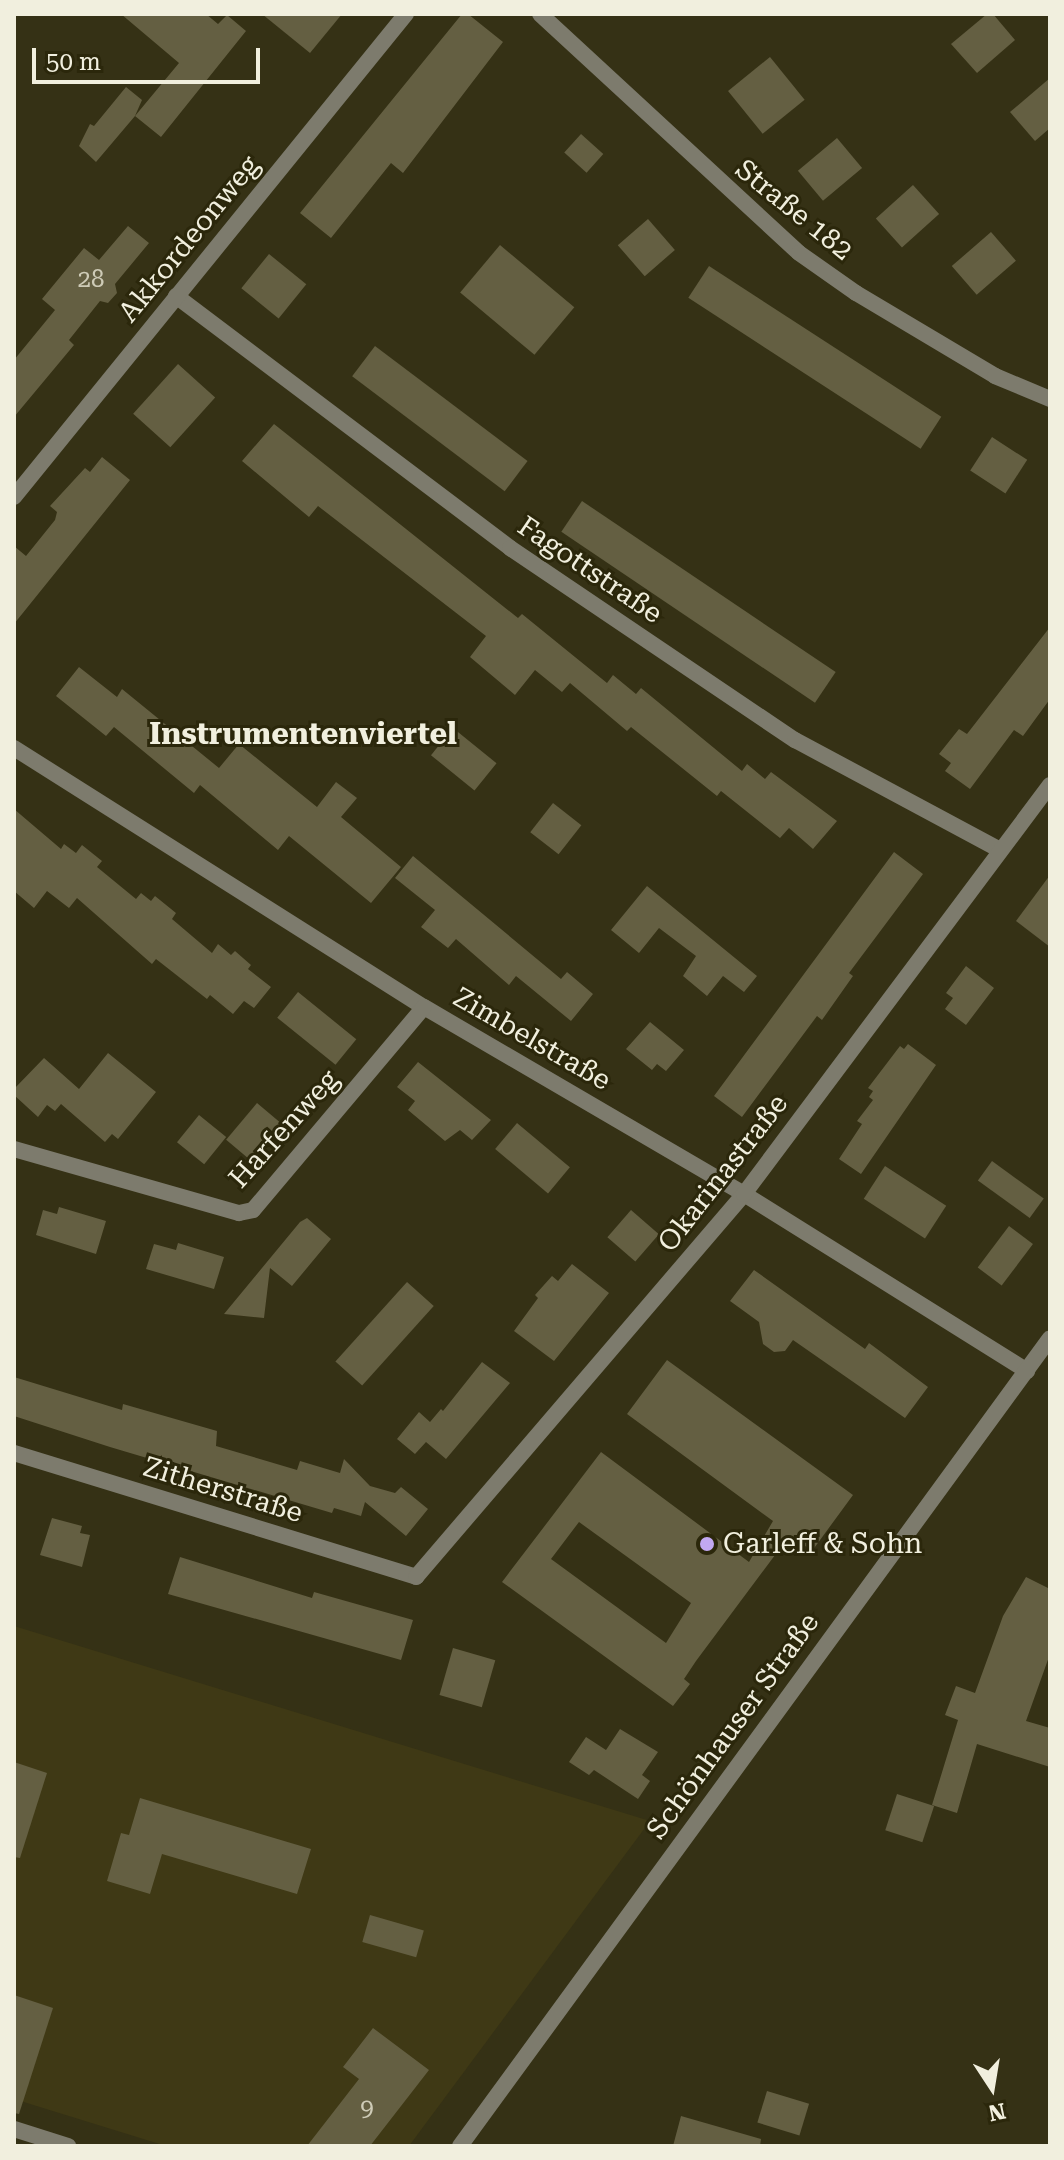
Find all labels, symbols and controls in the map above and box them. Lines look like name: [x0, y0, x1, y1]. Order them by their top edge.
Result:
scale bar: [36, 32, 264, 82]
text: 50 m: [46, 48, 101, 76]
street label: Akkordeonweg: [112, 149, 266, 329]
street label: Straße 182: [729, 153, 859, 267]
house number: 28: [78, 266, 104, 294]
street label: Fagottstraße: [511, 509, 669, 631]
district label: Instrumentenviertel: [149, 716, 457, 752]
street label: Zimbelstraße: [447, 980, 617, 1098]
street label: Harfenweg: [222, 1063, 346, 1195]
street label: Okarinastraße: [651, 1087, 795, 1259]
street label: Zitherstraße: [139, 1450, 307, 1530]
place label: Garleff & Sohn: [723, 1527, 922, 1561]
marker: Garleff & Sohn: [698, 1535, 716, 1553]
street label: Schönhauser Straße: [640, 1606, 826, 1846]
north arrow: [952, 2048, 1032, 2128]
house number: 9: [360, 2095, 374, 2123]
text: N: [986, 2098, 1008, 2126]

